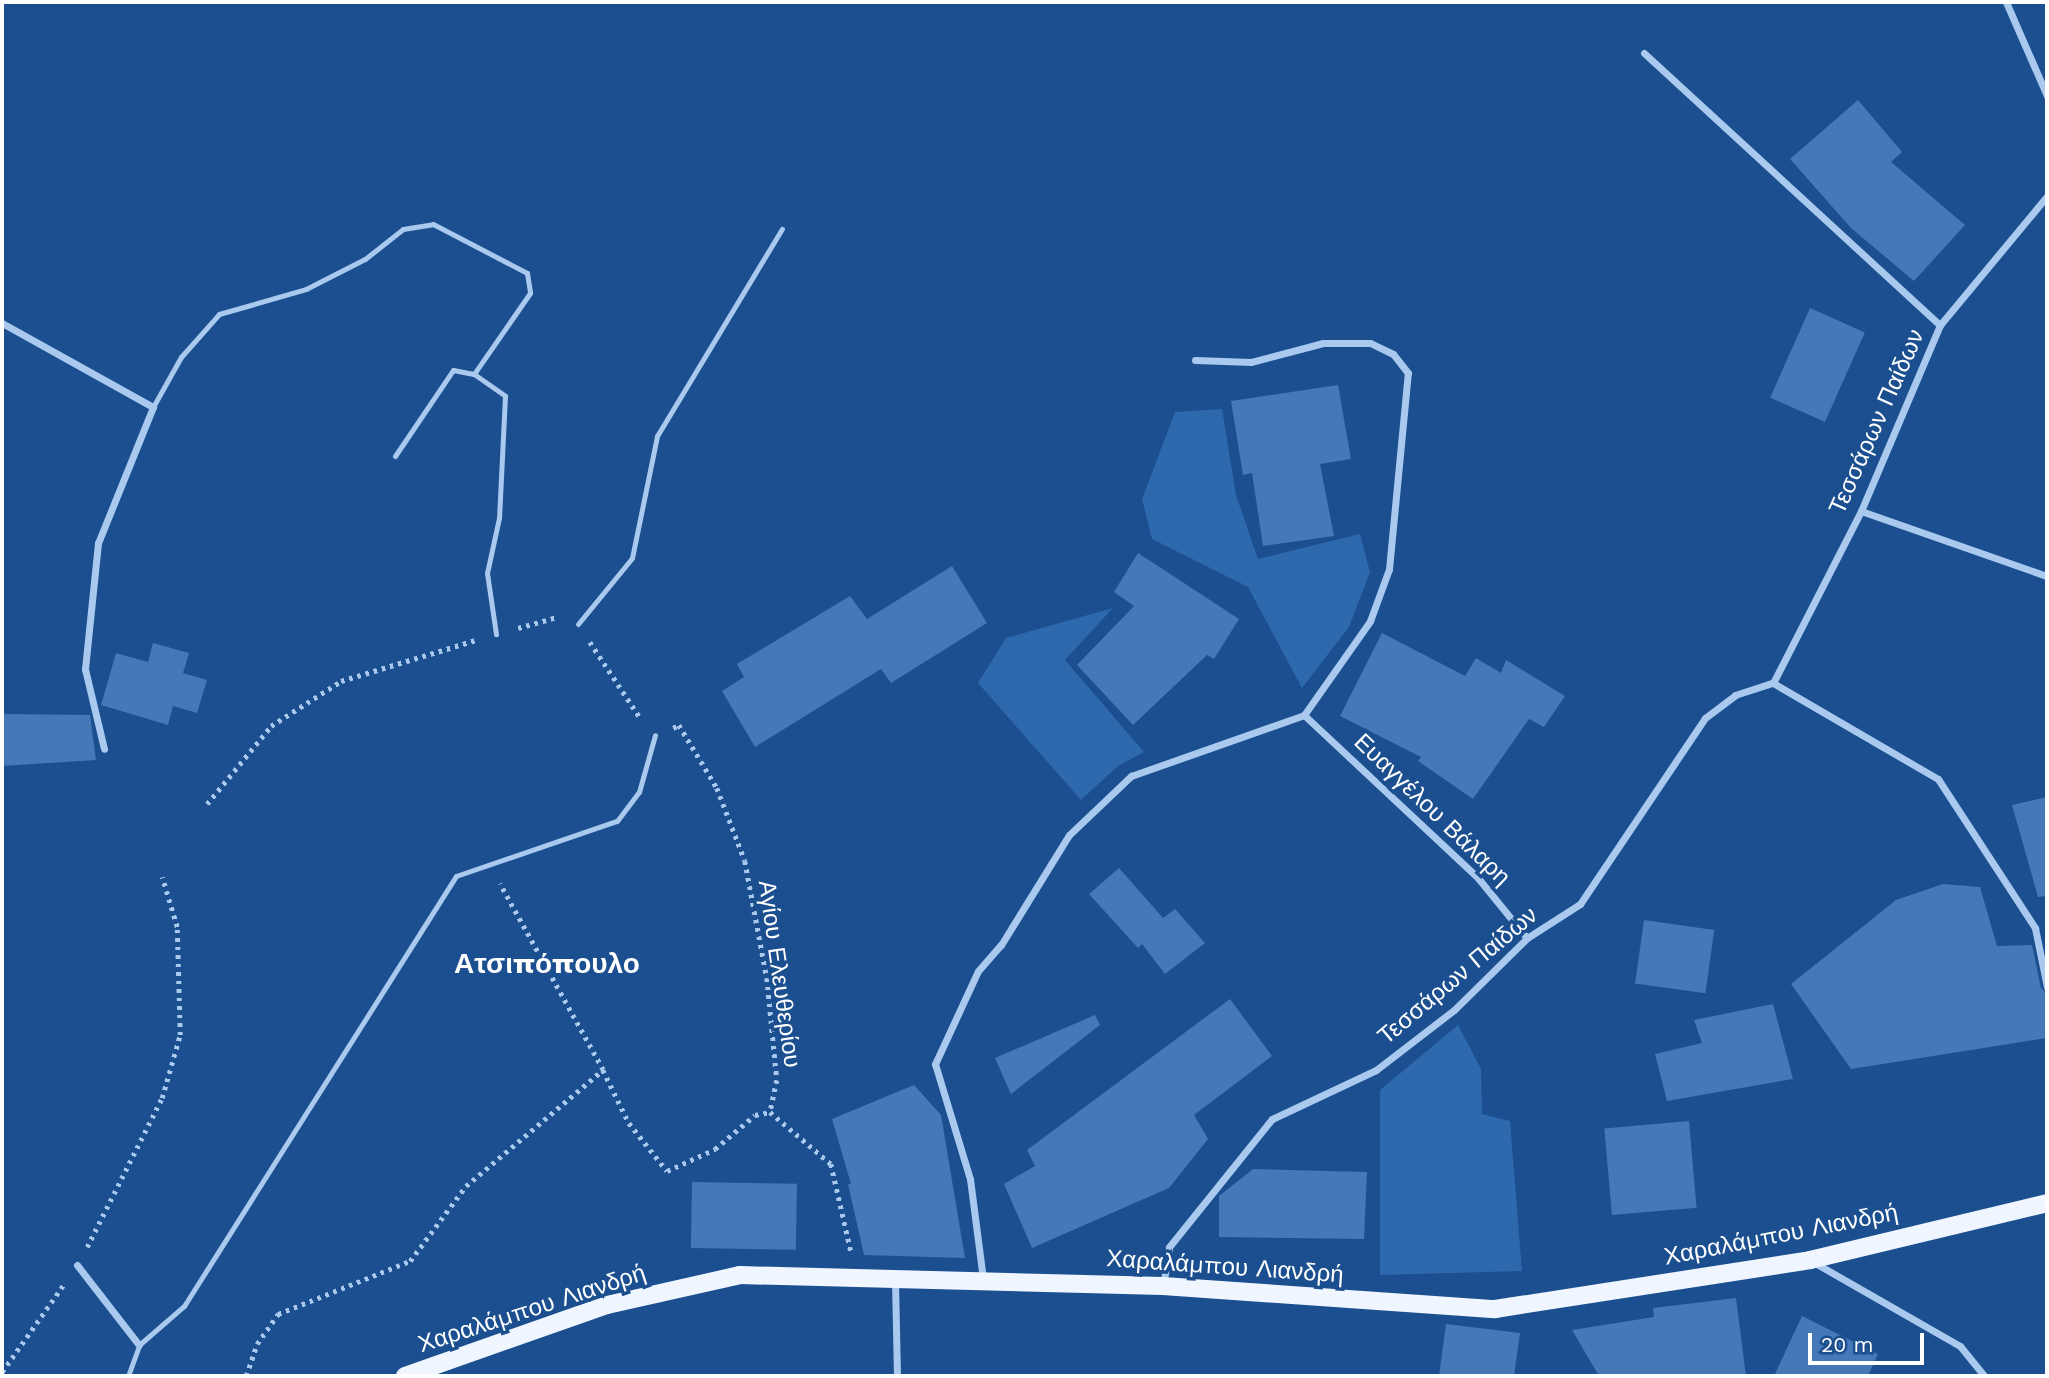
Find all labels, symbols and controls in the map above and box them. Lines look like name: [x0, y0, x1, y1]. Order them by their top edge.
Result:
street label: Τεσσάρων Παίδων: [1823, 325, 1931, 519]
street label: Ευαγγέλου Βάλαρη: [1348, 728, 1516, 892]
street label: Αγίου Ελευθερίου: [752, 878, 806, 1070]
street label: Τεσσάρων Παίδων: [1372, 901, 1544, 1051]
district label: Ατσιπόπουλο: [454, 947, 640, 981]
street label: Χαραλάμπου Λιανδρή: [1662, 1198, 1900, 1272]
street label: Χαραλάμπου Λιανδρή: [1105, 1244, 1345, 1290]
street label: Χαραλάμπου Λιανδρή: [414, 1259, 650, 1359]
scale bar: [1811, 1318, 1926, 1362]
text: 20 m: [1821, 1332, 1873, 1357]

